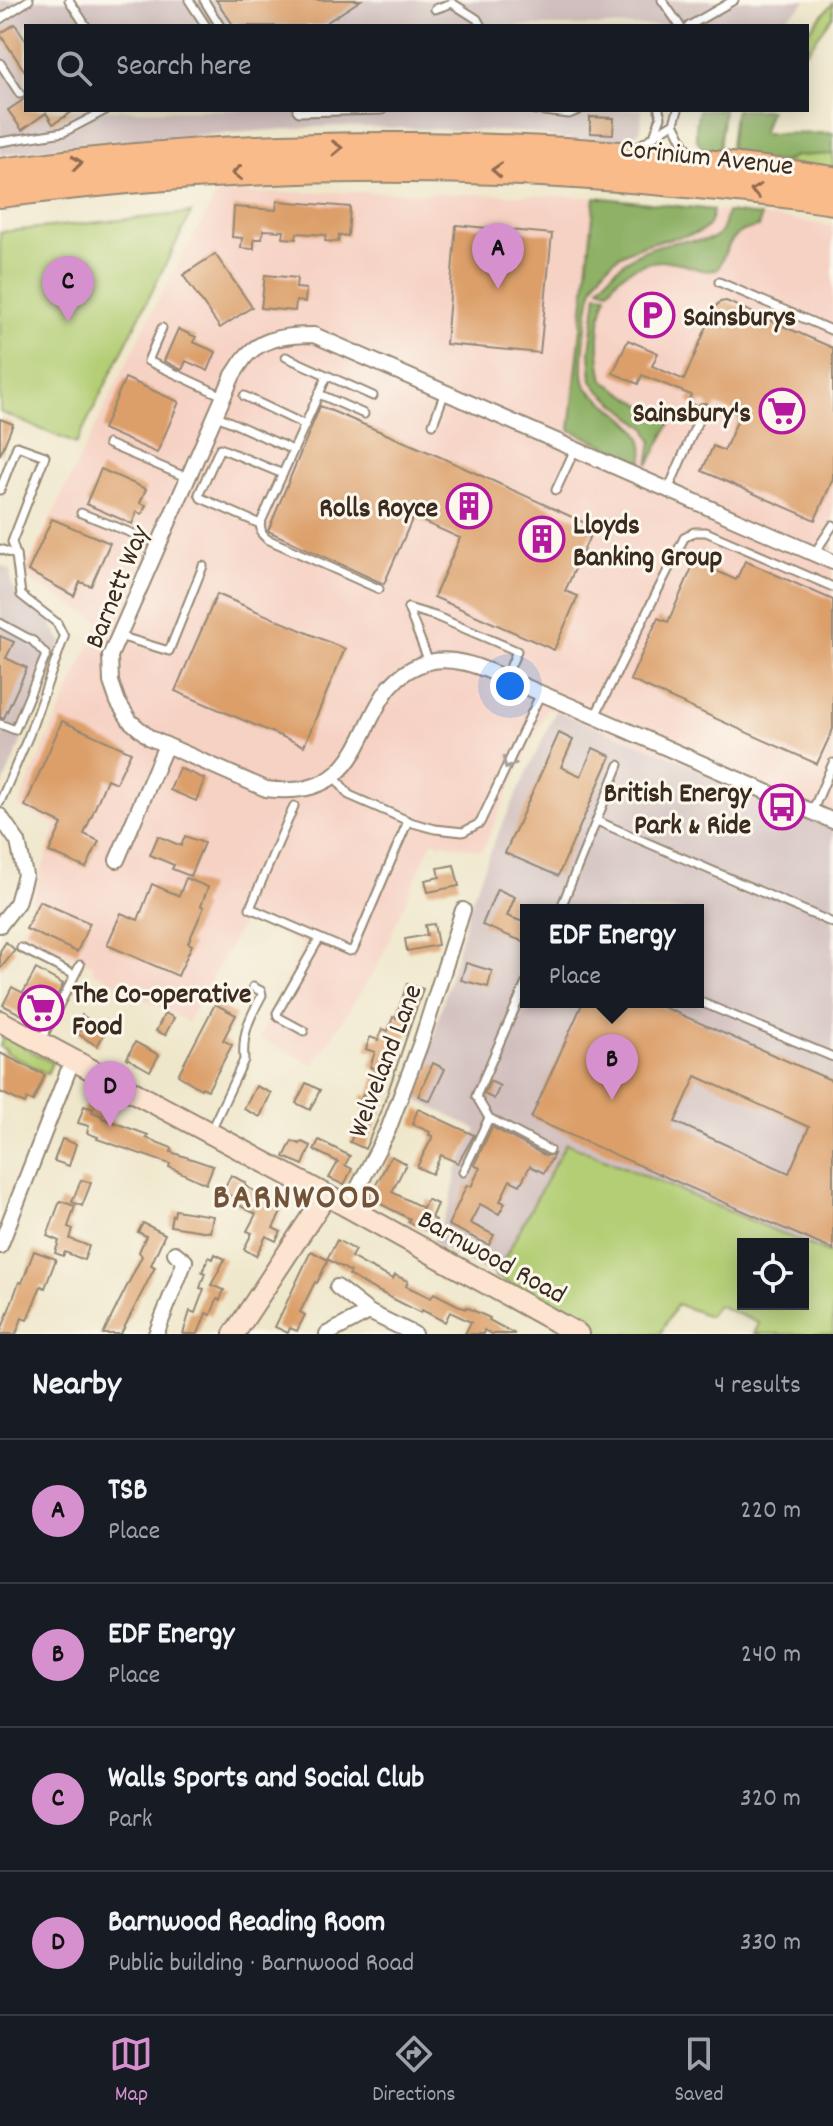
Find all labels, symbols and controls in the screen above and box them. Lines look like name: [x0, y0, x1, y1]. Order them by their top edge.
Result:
search box: [24, 24, 809, 112]
icon: search: [52, 46, 96, 90]
text: Search here: [116, 47, 252, 90]
street label: Corinium Avenue: [618, 131, 795, 189]
one-way arrow: [331, 139, 344, 156]
one-way arrow: [71, 155, 84, 172]
one-way arrow: [490, 162, 502, 179]
one-way arrow: [230, 164, 243, 181]
one-way arrow: [749, 182, 762, 199]
pin: A: [472, 223, 524, 289]
pin: C: [42, 256, 94, 322]
parking icon: Sainsburys: [628, 291, 676, 339]
place label: Sainsburys: [683, 300, 796, 340]
supermarket icon: Sainsbury's: [758, 387, 806, 435]
place label: Sainsbury's: [632, 396, 751, 436]
building icon: Rolls Royce: [445, 482, 493, 530]
place label: Rolls Royce: [319, 491, 438, 531]
place label: Lloyds Banking Group: [573, 508, 723, 580]
building icon: Lloyds Banking Group: [518, 515, 566, 563]
street label: Barnett Way: [77, 520, 163, 655]
your location: [490, 666, 530, 706]
one-way arrow: [502, 756, 518, 770]
place label: British Energy Park & Ride: [604, 776, 753, 848]
bus stop icon: British Energy Park & Ride: [758, 783, 806, 831]
popup: [520, 904, 704, 1008]
text: EDF Energy: [549, 916, 675, 959]
text: Place: [549, 959, 601, 996]
place label: The Co-operative Food: [72, 977, 251, 1049]
street label: Welveland Lane: [340, 979, 435, 1144]
supermarket icon: The Co-operative Food: [17, 984, 65, 1032]
pin: B: [586, 1034, 638, 1100]
pin: D: [84, 1061, 136, 1127]
district label: BARNWOOD: [213, 1174, 381, 1226]
street label: Barnwood Road: [409, 1202, 572, 1317]
map controls: [737, 1238, 809, 1310]
button: locate: [737, 1238, 809, 1310]
text: Nearby: [32, 1362, 121, 1411]
text: 4 results: [714, 1368, 801, 1405]
text: TSB: [108, 1471, 147, 1514]
text: A: [51, 1493, 65, 1530]
text: 220 m: [740, 1493, 801, 1530]
text: Place: [108, 1514, 160, 1551]
text: EDF Energy: [108, 1615, 234, 1658]
text: B: [52, 1637, 64, 1674]
text: 240 m: [741, 1637, 801, 1674]
text: Place: [108, 1658, 160, 1695]
text: Walls Sports and Social Club: [108, 1759, 424, 1802]
text: C: [52, 1781, 64, 1818]
text: 320 m: [740, 1781, 801, 1818]
text: Park: [108, 1802, 152, 1839]
text: Barnwood Reading Room: [108, 1903, 385, 1946]
text: D: [51, 1925, 65, 1962]
text: 330 m: [740, 1925, 801, 1962]
text: Public building · Barnwood Road: [108, 1946, 414, 1983]
tab: Map: [109, 2032, 153, 2111]
tab: Directions: [372, 2032, 456, 2111]
tab: Saved: [674, 2032, 724, 2111]

